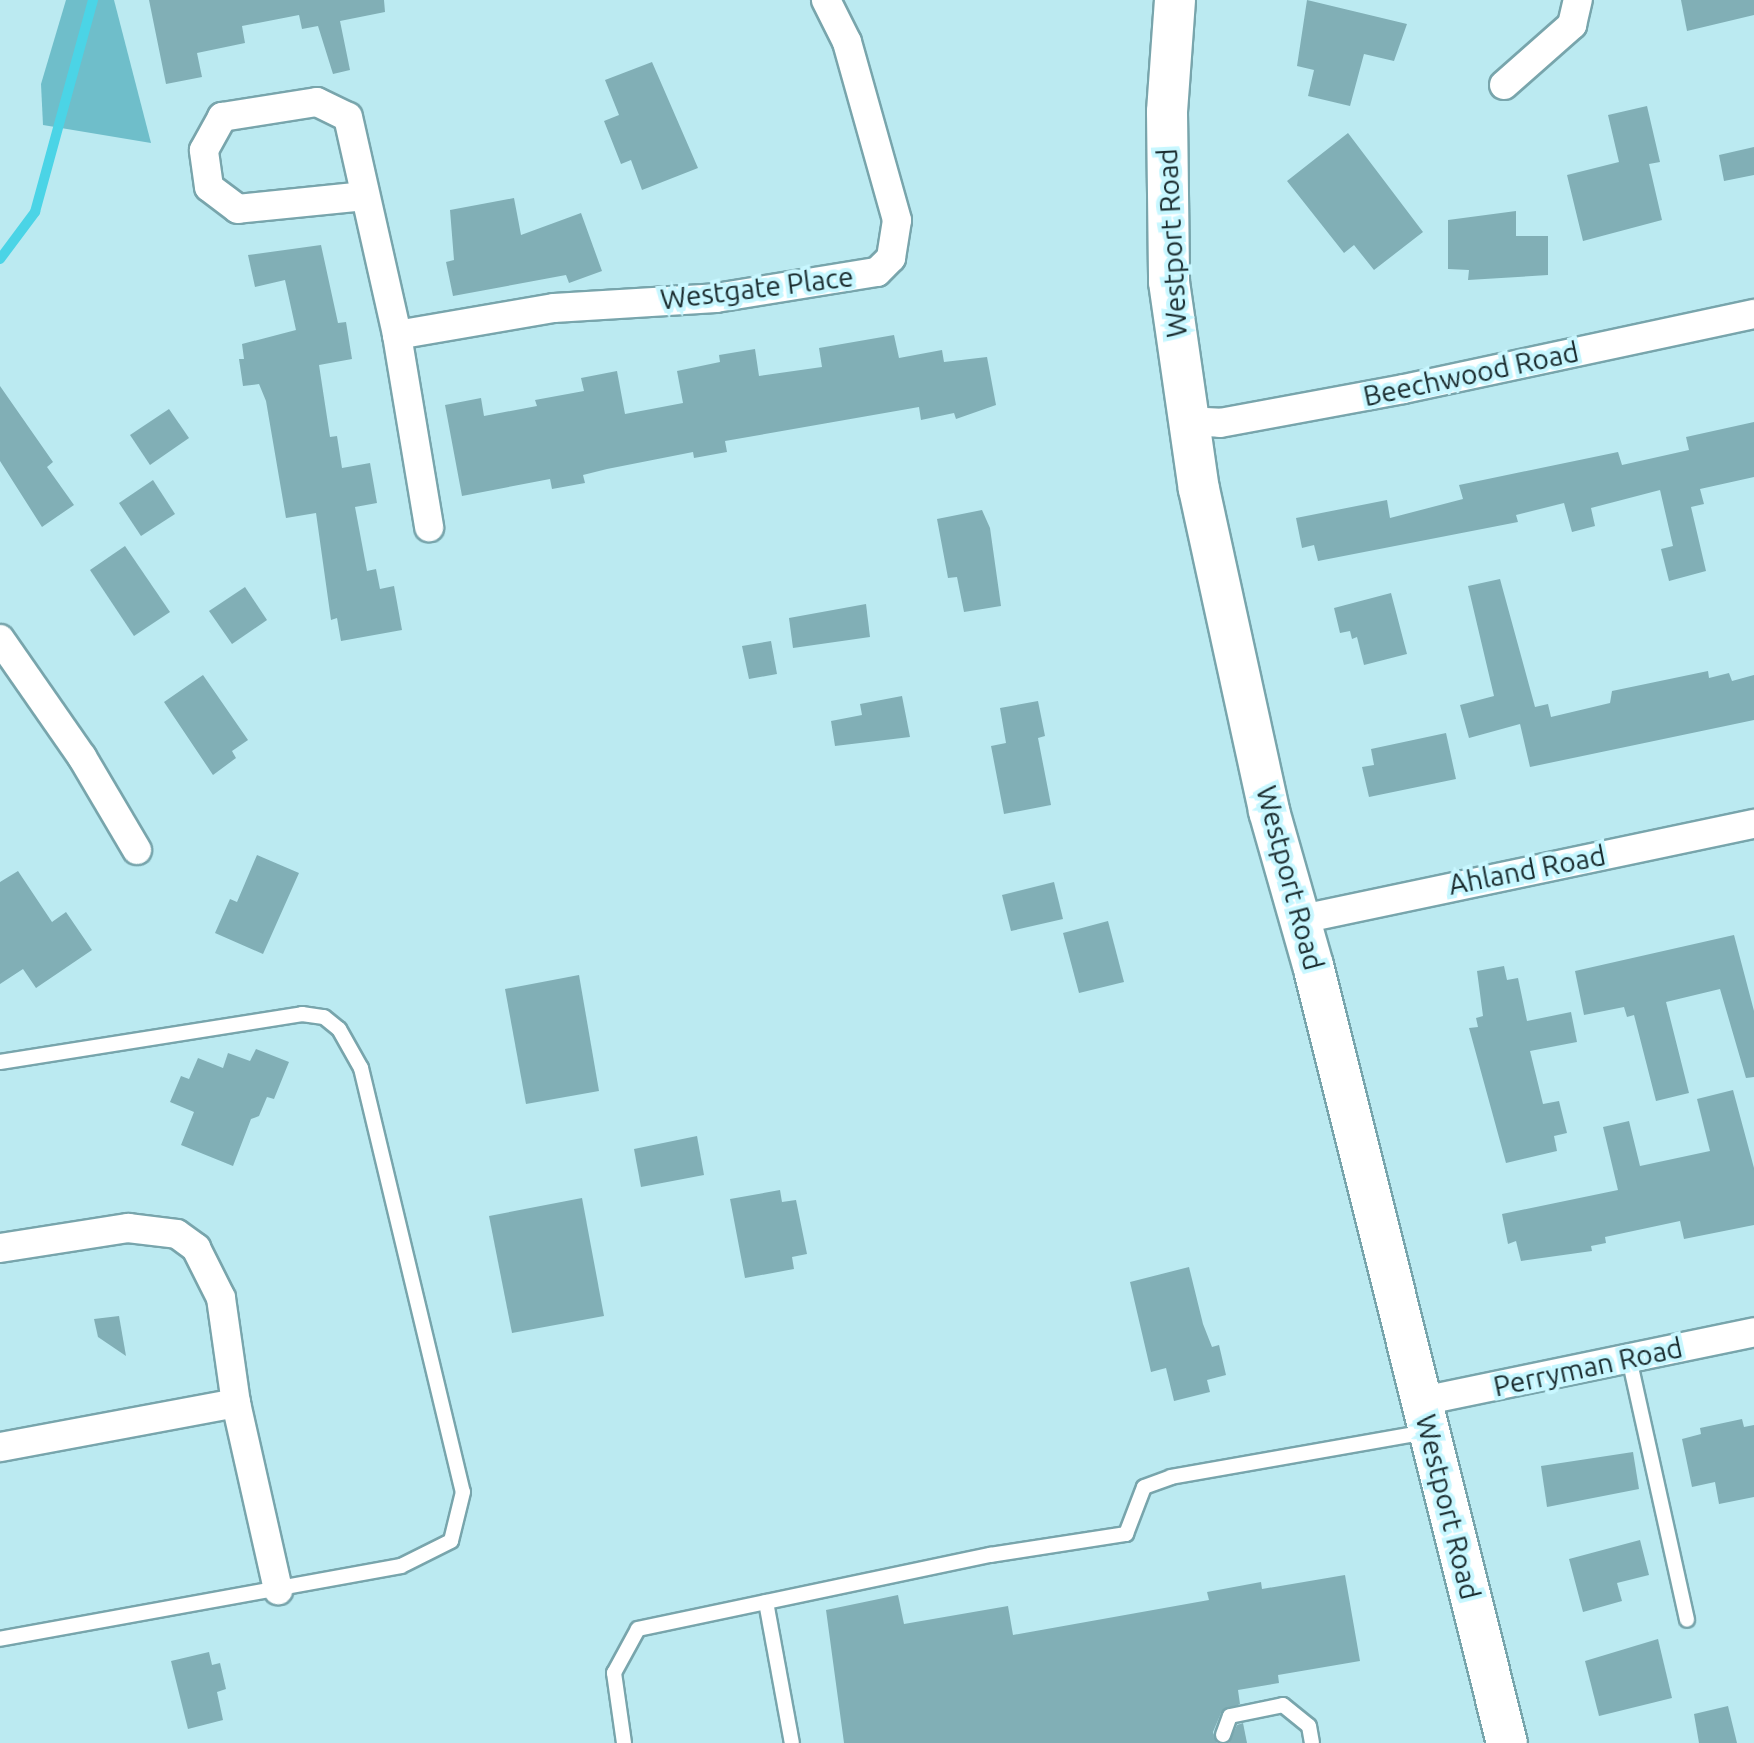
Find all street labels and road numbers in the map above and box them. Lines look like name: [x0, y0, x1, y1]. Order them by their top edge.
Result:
street label: Westport Road: [1150, 148, 1194, 338]
street label: Westgate Place: [659, 259, 855, 317]
street label: Beechwood Road: [1360, 335, 1582, 413]
street label: Westport Road: [1249, 782, 1331, 974]
street label: Ahland Road: [1446, 838, 1608, 902]
street label: Perryman Road: [1490, 1331, 1686, 1403]
street label: Westport Road: [1409, 1411, 1487, 1603]

